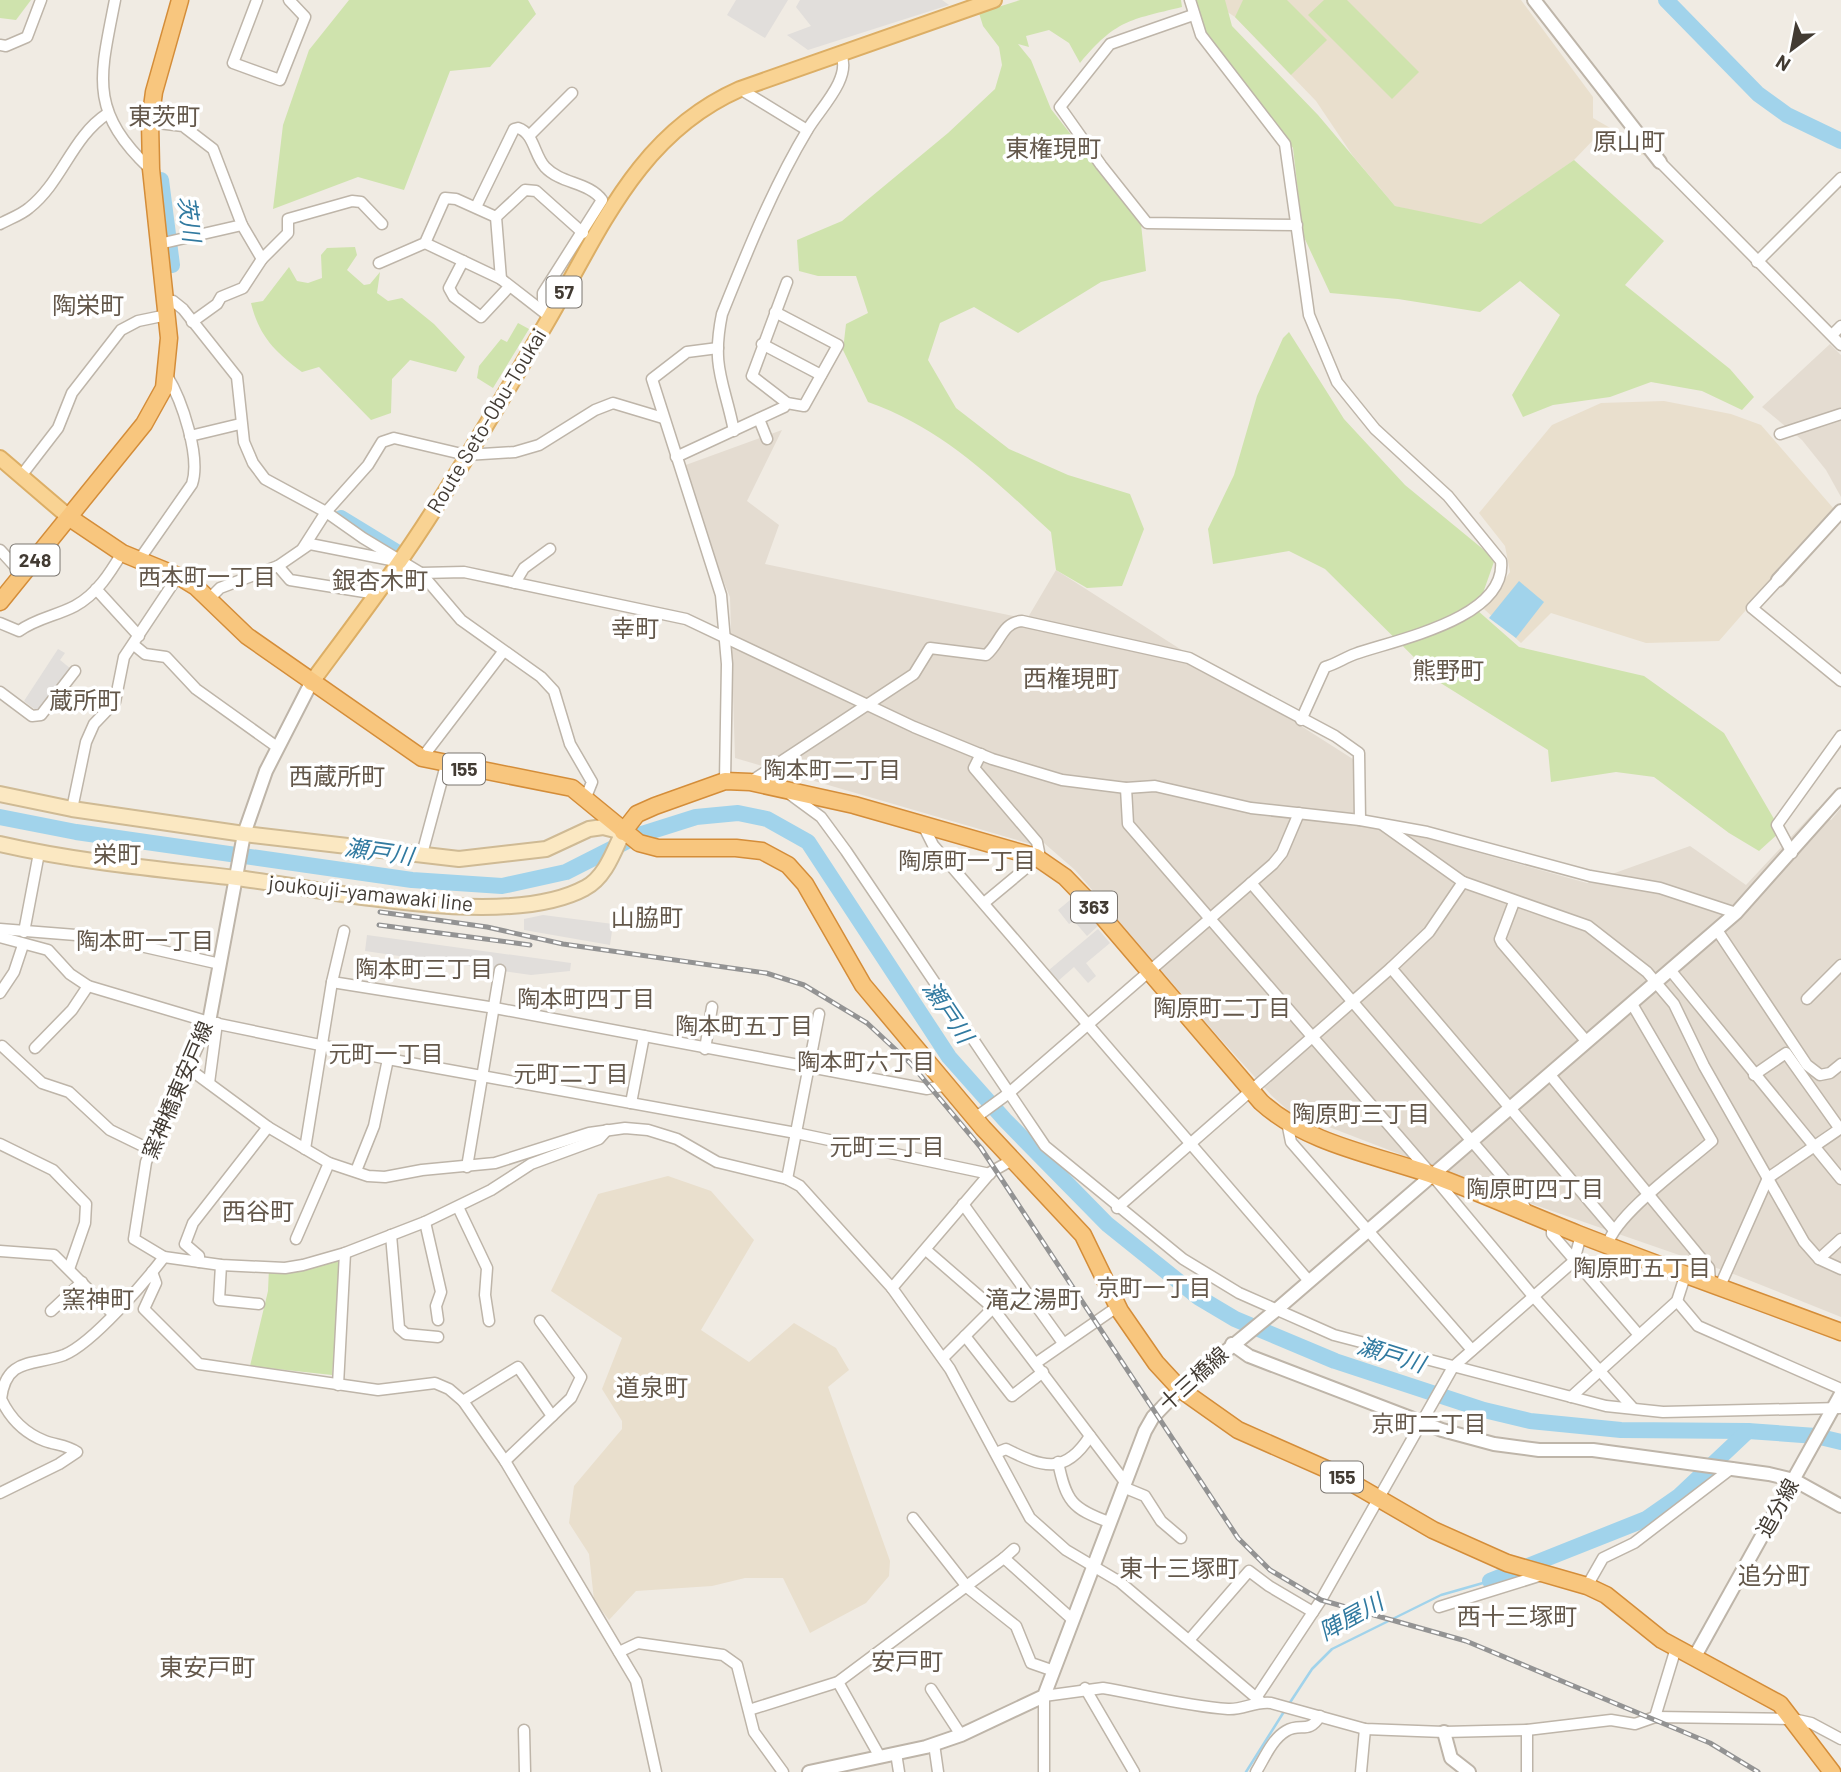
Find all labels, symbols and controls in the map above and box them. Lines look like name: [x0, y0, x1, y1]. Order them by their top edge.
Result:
north arrow: [1757, 14, 1827, 84]
text: N: [1771, 51, 1794, 77]
district label: 東茨町: [128, 101, 200, 130]
district label: 原山町: [1593, 126, 1665, 155]
district label: 東権現町: [1005, 133, 1101, 162]
water label: 茨川: [173, 194, 207, 247]
road number: 57: [546, 276, 582, 308]
district label: 陶栄町: [52, 290, 124, 319]
street label: Route Seto-Obu-Toukai: [421, 323, 551, 517]
road number: 248: [10, 544, 60, 576]
district label: 西本町一丁目: [138, 562, 276, 590]
district label: 銀杏木町: [332, 565, 428, 594]
district label: 幸町: [611, 613, 659, 642]
district label: 熊野町: [1412, 655, 1484, 684]
district label: 西権現町: [1023, 663, 1119, 692]
district label: 蔵所町: [49, 685, 121, 714]
road number: 155: [443, 754, 485, 784]
district label: 陶本町二丁目: [763, 755, 901, 783]
district label: 西蔵所町: [289, 761, 385, 790]
water label: 瀬戸川: [343, 832, 418, 870]
district label: 栄町: [93, 839, 141, 868]
district label: 陶原町一丁目: [898, 846, 1036, 874]
street label: joukouji-yamawaki line: [267, 869, 475, 916]
road number: 363: [1071, 892, 1117, 923]
district label: 山脇町: [611, 902, 683, 931]
district label: 陶本町一丁目: [76, 926, 214, 954]
district label: 陶本町三丁目: [355, 954, 493, 982]
water label: 瀬戸川: [918, 975, 981, 1050]
district label: 陶本町四丁目: [517, 984, 655, 1012]
district label: 陶原町二丁目: [1153, 993, 1291, 1021]
district label: 陶本町五丁目: [675, 1011, 813, 1039]
street label: 窯神橋東安戸線: [136, 1017, 217, 1162]
district label: 元町一丁目: [329, 1039, 444, 1067]
district label: 陶本町六丁目: [797, 1047, 935, 1075]
district label: 元町二丁目: [514, 1059, 629, 1087]
district label: 陶原町三丁目: [1292, 1099, 1430, 1127]
district label: 元町三丁目: [830, 1132, 945, 1160]
district label: 陶原町四丁目: [1466, 1174, 1604, 1202]
district label: 西谷町: [222, 1196, 294, 1225]
district label: 陶原町五丁目: [1573, 1253, 1711, 1281]
district label: 京町一丁目: [1097, 1273, 1212, 1301]
district label: 窯神町: [62, 1284, 134, 1313]
district label: 滝之湯町: [985, 1284, 1081, 1313]
water label: 瀬戸川: [1354, 1331, 1431, 1378]
street label: 十三橋線: [1153, 1340, 1233, 1415]
district label: 道泉町: [616, 1372, 688, 1401]
district label: 京町二丁目: [1372, 1409, 1487, 1437]
road number: 155: [1321, 1462, 1363, 1492]
street label: 追分線: [1750, 1474, 1803, 1541]
district label: 東十三塚町: [1119, 1553, 1239, 1582]
district label: 追分町: [1738, 1560, 1810, 1589]
water label: 陣屋川: [1314, 1586, 1390, 1645]
district label: 西十三塚町: [1457, 1601, 1577, 1630]
district label: 安戸町: [871, 1646, 943, 1675]
district label: 東安戸町: [159, 1652, 255, 1681]

